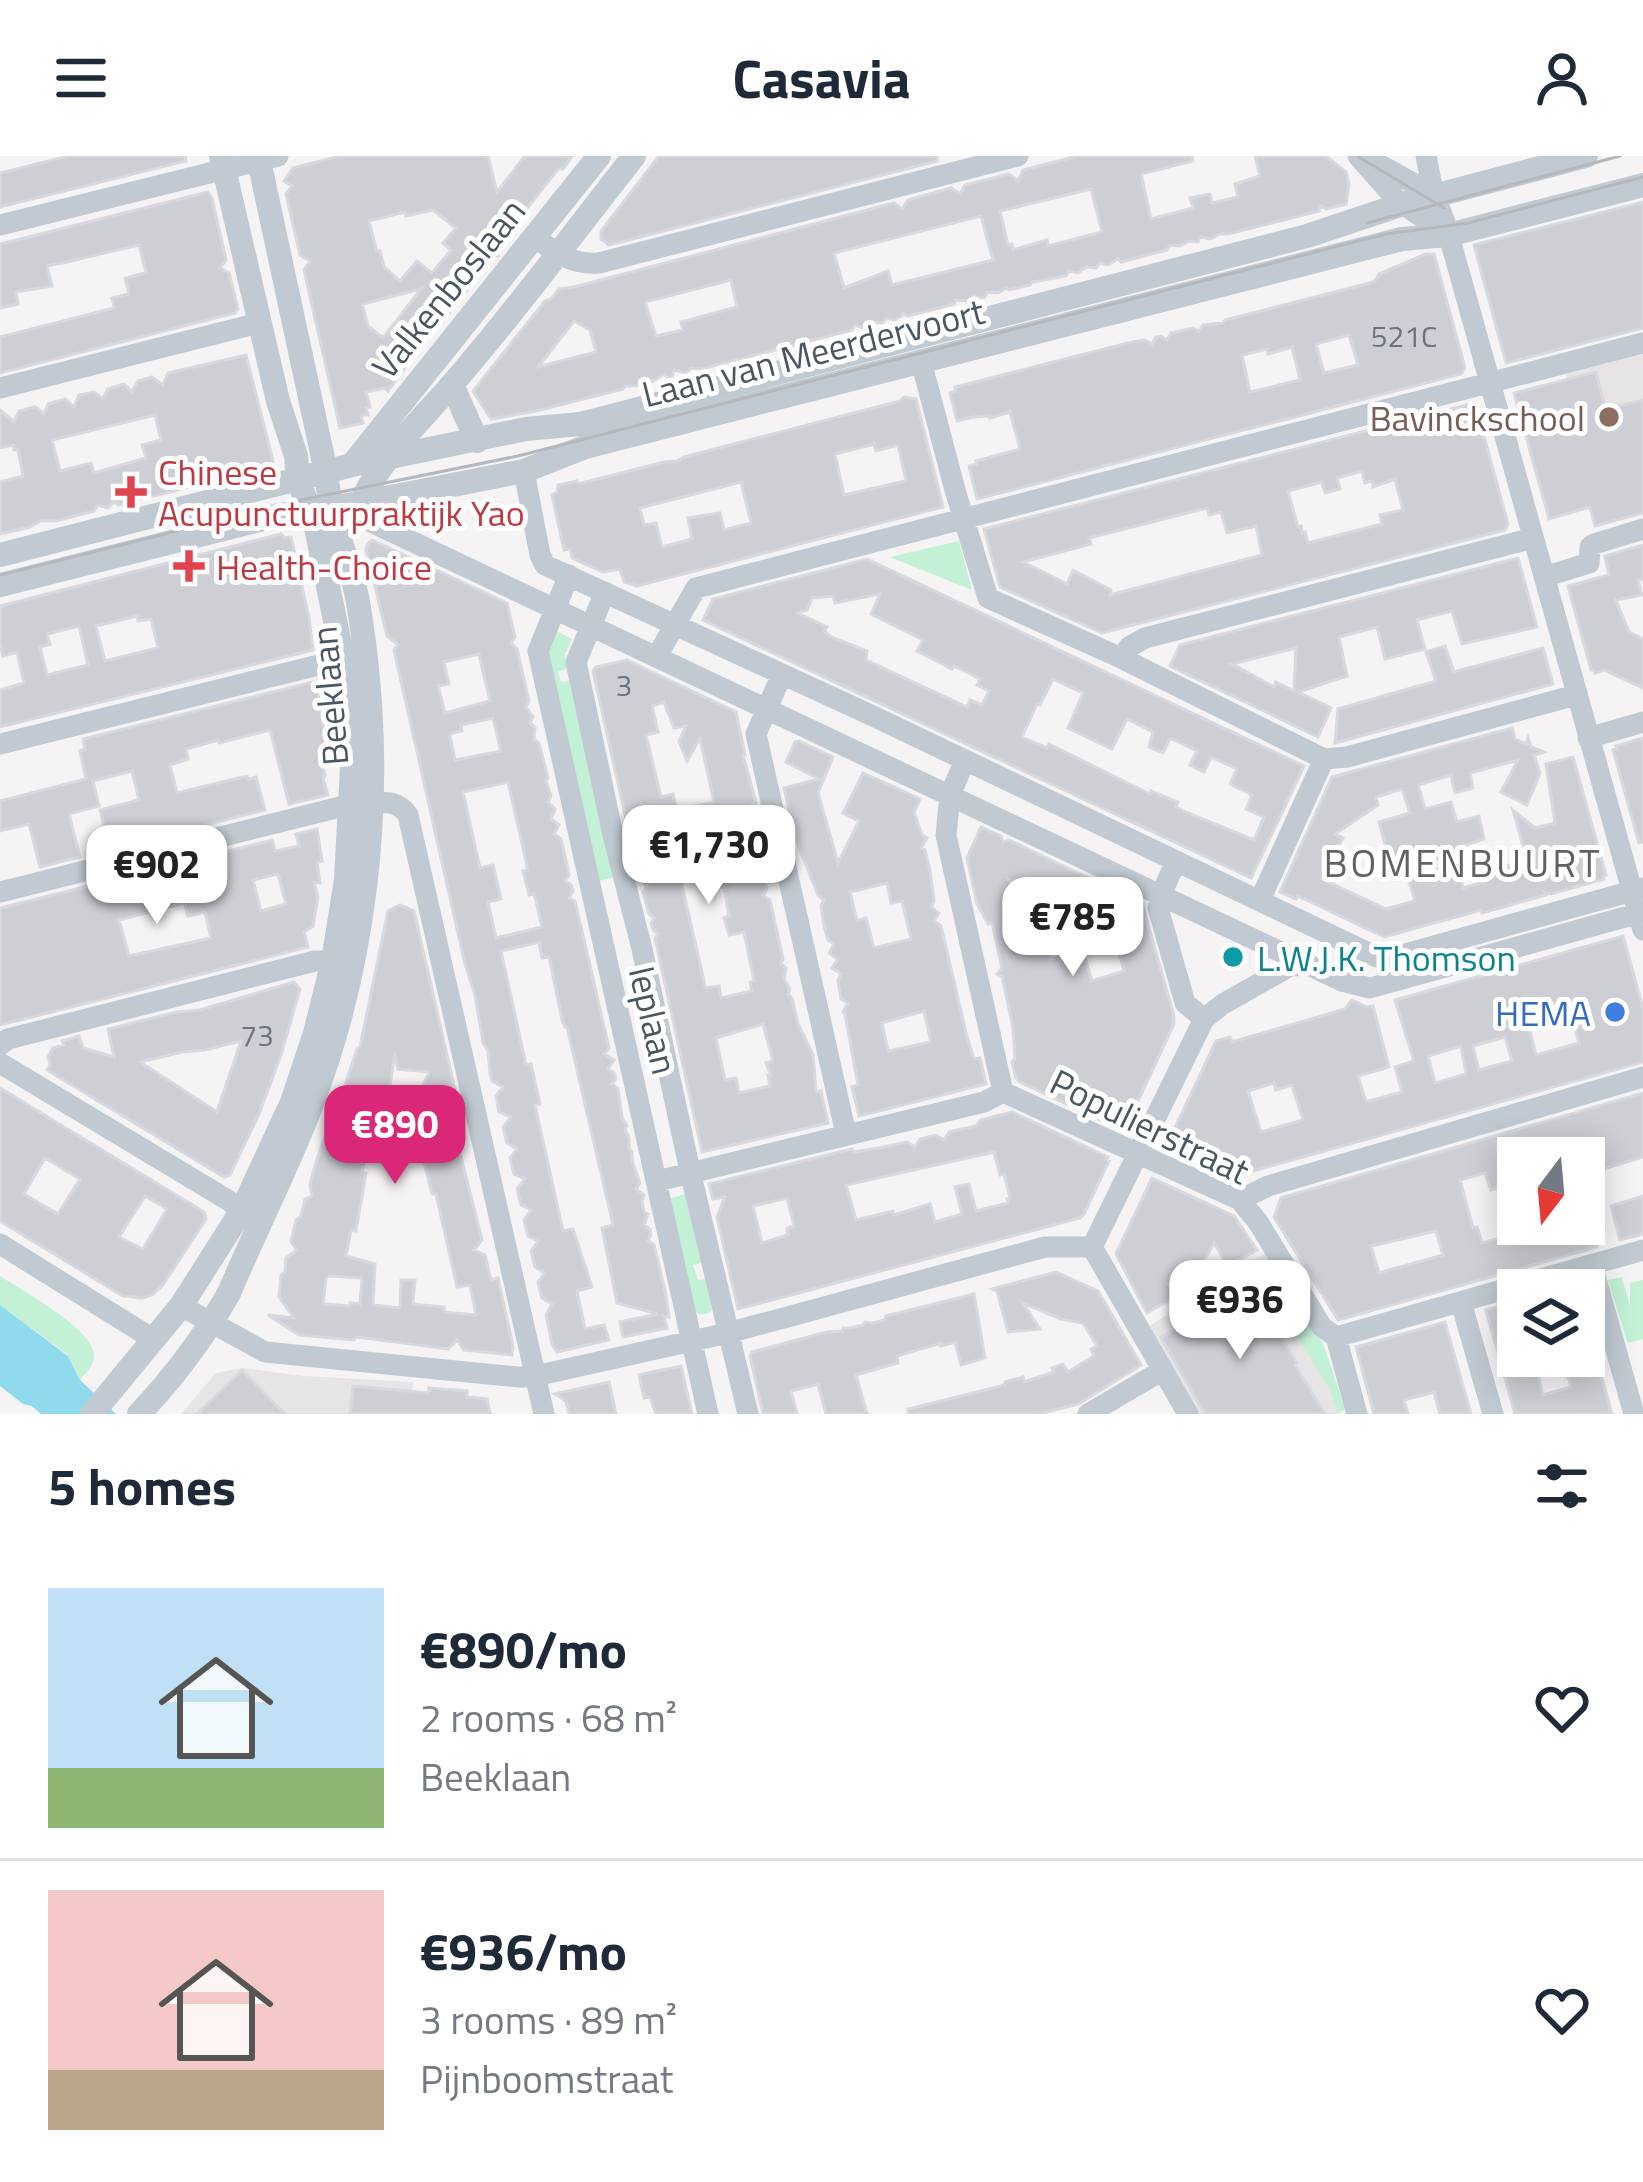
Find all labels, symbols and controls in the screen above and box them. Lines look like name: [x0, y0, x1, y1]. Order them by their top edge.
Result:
text: Casavia: [732, 37, 911, 119]
icon: menu: [48, 45, 114, 111]
icon: person: [1529, 45, 1595, 111]
street label: Valkenboslaan: [358, 186, 538, 390]
street label: Laan van Meerdervoort: [636, 283, 990, 421]
house number: 521C: [1371, 313, 1437, 359]
place label: Bavinckschool: [1369, 390, 1585, 445]
marker: Bavinckschool: [1596, 404, 1622, 430]
place label: Chinese Acupunctuurpraktijk Yao: [158, 444, 525, 540]
marker: Chinese Acupunctuurpraktijk Yao: [115, 476, 147, 508]
place label: Health-Choice: [216, 539, 432, 594]
marker: Health-Choice: [173, 550, 205, 582]
street label: Beeklaan: [296, 624, 362, 768]
house number: 3: [616, 662, 632, 708]
pin: €1,730: [611, 805, 807, 907]
text: €1,730: [649, 814, 769, 873]
pin: €902: [86, 825, 228, 927]
district label: BOMENBUURT: [1324, 833, 1602, 892]
text: €902: [113, 834, 201, 893]
pin: €785: [1002, 877, 1144, 979]
text: €785: [1029, 886, 1117, 945]
place label: L.W.J.K. Thomson: [1257, 930, 1516, 985]
marker: L.W.J.K. Thomson: [1220, 944, 1246, 970]
street label: Ieplaan: [615, 960, 693, 1080]
place label: HEMA: [1495, 985, 1591, 1040]
marker: HEMA: [1602, 999, 1628, 1025]
house number: 73: [240, 1012, 274, 1058]
street label: Populierstraat: [1041, 1054, 1259, 1198]
pin: €890: [324, 1085, 466, 1187]
text: €890: [351, 1094, 439, 1153]
north arrow: [1497, 1137, 1605, 1245]
map controls: [1497, 1137, 1605, 1377]
pin: €936: [1169, 1260, 1311, 1362]
text: €936: [1196, 1269, 1284, 1328]
button: layers: [1497, 1269, 1605, 1377]
text: 5 homes: [48, 1447, 236, 1525]
icon: filters: [1529, 1453, 1595, 1519]
text: €890/mo: [420, 1610, 627, 1688]
icon: home: [144, 1636, 288, 1780]
icon: heart: [1529, 1675, 1595, 1741]
text: 2 rooms · 68 m²: [420, 1688, 677, 1747]
text: Beeklaan: [420, 1747, 571, 1806]
text: €936/mo: [420, 1912, 627, 1990]
icon: home: [144, 1938, 288, 2082]
icon: heart: [1529, 1977, 1595, 2043]
text: 3 rooms · 89 m²: [420, 1990, 677, 2049]
text: Pijnboomstraat: [420, 2049, 674, 2108]

